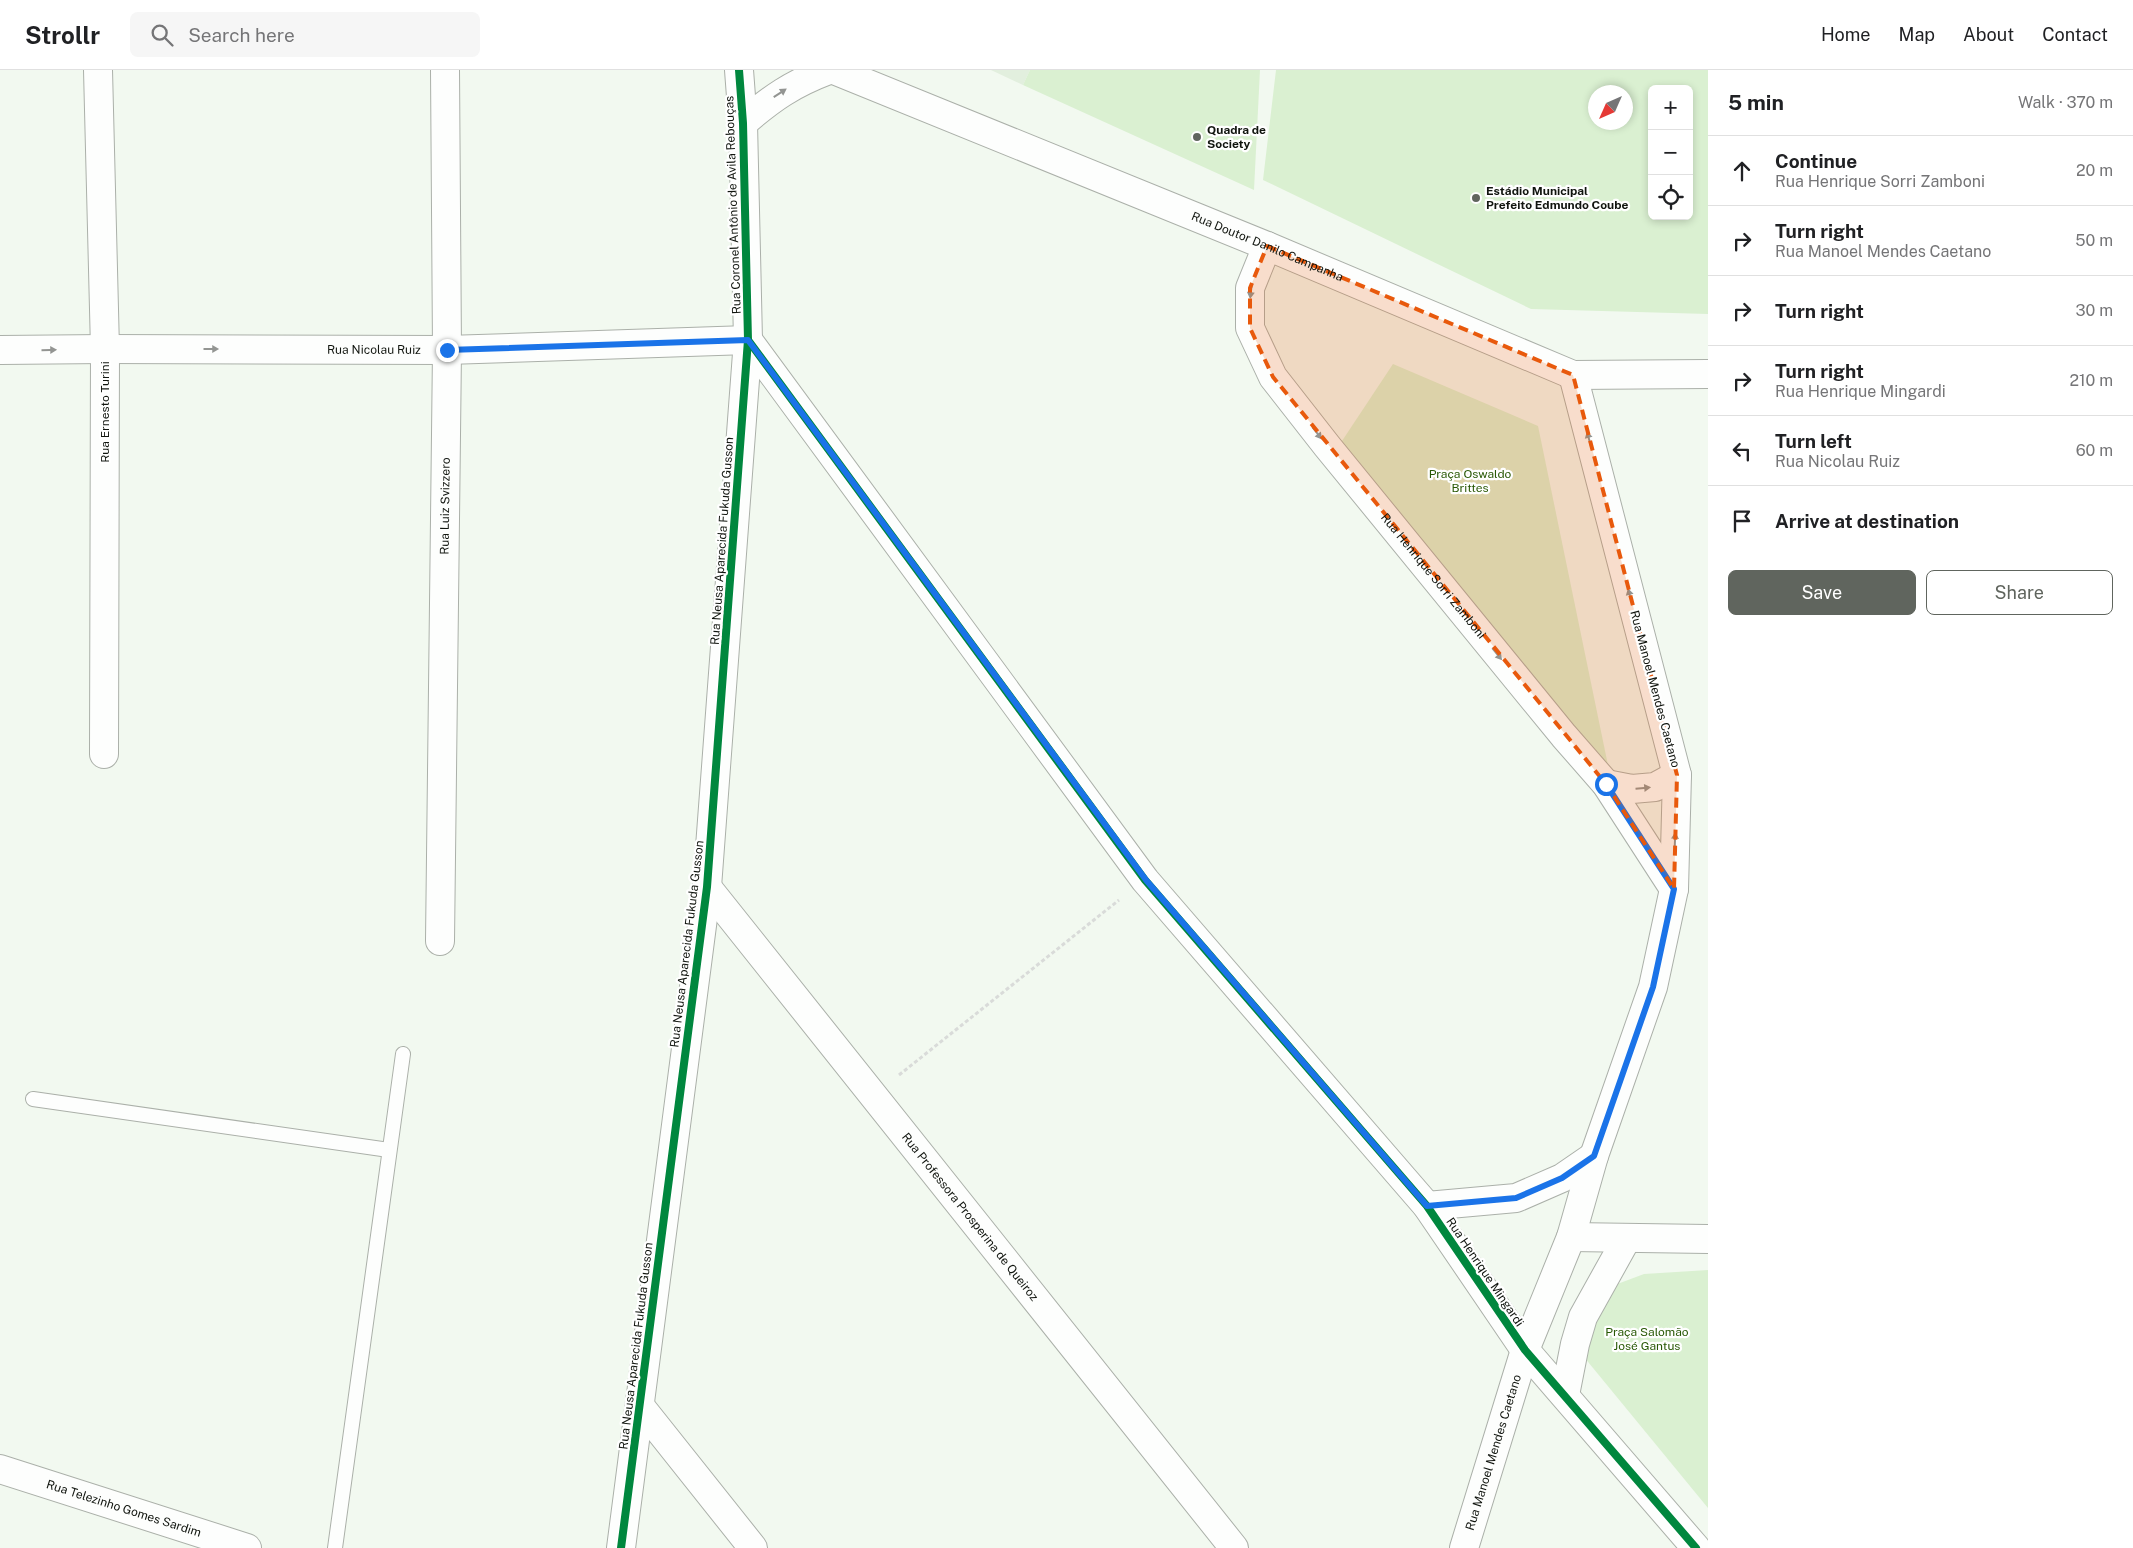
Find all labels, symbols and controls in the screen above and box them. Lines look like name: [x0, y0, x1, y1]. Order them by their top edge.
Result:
search box: [130, 12, 480, 57]
text: Strollr: [25, 21, 100, 49]
icon: search: [148, 21, 176, 49]
text: Search here: [188, 24, 295, 46]
text: Home: [1821, 24, 1871, 45]
text: Map: [1899, 24, 1935, 45]
text: About: [1963, 24, 2014, 45]
text: Contact: [2042, 24, 2108, 45]
north arrow: [1588, 85, 1633, 130]
map controls: [1648, 85, 1693, 220]
button: +: [1648, 85, 1693, 130]
one-way arrow: [774, 88, 787, 97]
text: 5 min: [1728, 90, 1784, 115]
text: Walk · 370 m: [2018, 93, 2113, 112]
street label: Rua Coronel Antônio de Avila Rebouças: [722, 96, 744, 314]
place label: Quadra de Society: [1207, 123, 1266, 151]
button: −: [1648, 130, 1693, 175]
marker: Quadra de Society: [1191, 131, 1203, 143]
text: Continue: [1775, 150, 1857, 172]
icon: ahead: [1728, 157, 1756, 185]
text: 20 m: [2076, 161, 2113, 180]
text: Rua Henrique Sorri Zamboni: [1775, 172, 1985, 191]
button: locate: [1648, 175, 1693, 220]
place label: Estádio Municipal Prefeito Edmundo Coube: [1486, 184, 1629, 212]
marker: Estádio Municipal Prefeito Edmundo Coube: [1470, 192, 1482, 204]
street label: Rua Doutor Danilo Campanha: [1189, 209, 1345, 284]
text: Turn right: [1775, 220, 1864, 242]
icon: right: [1728, 227, 1756, 255]
text: 50 m: [2075, 231, 2113, 250]
text: Rua Manoel Mendes Caetano: [1775, 242, 1991, 261]
one-way arrow: [1247, 284, 1255, 300]
icon: right: [1728, 297, 1756, 325]
text: Turn right: [1775, 300, 1864, 322]
text: 30 m: [2076, 301, 2113, 320]
route end: [436, 339, 459, 362]
street label: Rua Nicolau Ruiz: [327, 343, 421, 357]
one-way arrow: [41, 345, 57, 353]
one-way arrow: [203, 345, 219, 353]
text: Turn right: [1775, 360, 1864, 382]
street label: Rua Ernesto Turini: [98, 361, 112, 463]
icon: right: [1728, 367, 1756, 395]
text: 210 m: [2069, 371, 2113, 390]
text: Rua Henrique Mingardi: [1775, 382, 1946, 401]
one-way arrow: [1312, 426, 1322, 440]
text: Turn left: [1775, 430, 1852, 452]
one-way arrow: [1585, 432, 1593, 447]
street label: Rua Neusa Aparecida Fukuda Gusson: [708, 436, 736, 646]
icon: left: [1728, 437, 1756, 465]
text: 60 m: [2076, 441, 2113, 460]
text: Rua Nicolau Ruiz: [1775, 452, 1900, 471]
street label: Rua Luiz Svizzero: [438, 457, 453, 555]
park label: Praça Oswaldo Brittes: [1429, 467, 1512, 495]
icon: arrive: [1728, 507, 1756, 535]
text: Arrive at destination: [1775, 510, 1959, 532]
street label: Rua Henrique Sorri Zamboni: [1378, 511, 1489, 642]
button: Save: [1728, 570, 1916, 615]
button: Share: [1926, 570, 2113, 615]
one-way arrow: [1626, 589, 1634, 604]
street label: Rua Manoel Mendes Caetano: [1627, 609, 1683, 769]
one-way arrow: [1492, 647, 1503, 660]
route start: [1595, 773, 1618, 796]
one-way arrow: [1635, 784, 1651, 792]
one-way arrow: [1671, 832, 1679, 848]
street label: Rua Neusa Aparecida Fukuda Gusson: [667, 840, 707, 1048]
street label: Rua Professora Prosperina de Queiroz: [899, 1130, 1041, 1304]
street label: Rua Henrique Mingardi: [1443, 1215, 1527, 1329]
street label: Rua Neusa Aparecida Fukuda Gusson: [616, 1242, 656, 1450]
park label: Praça Salomão José Gantus: [1605, 1325, 1689, 1353]
street label: Rua Manoel Mendes Caetano: [1463, 1373, 1524, 1532]
street label: Rua Telezinho Gomes Sardim: [45, 1477, 203, 1540]

